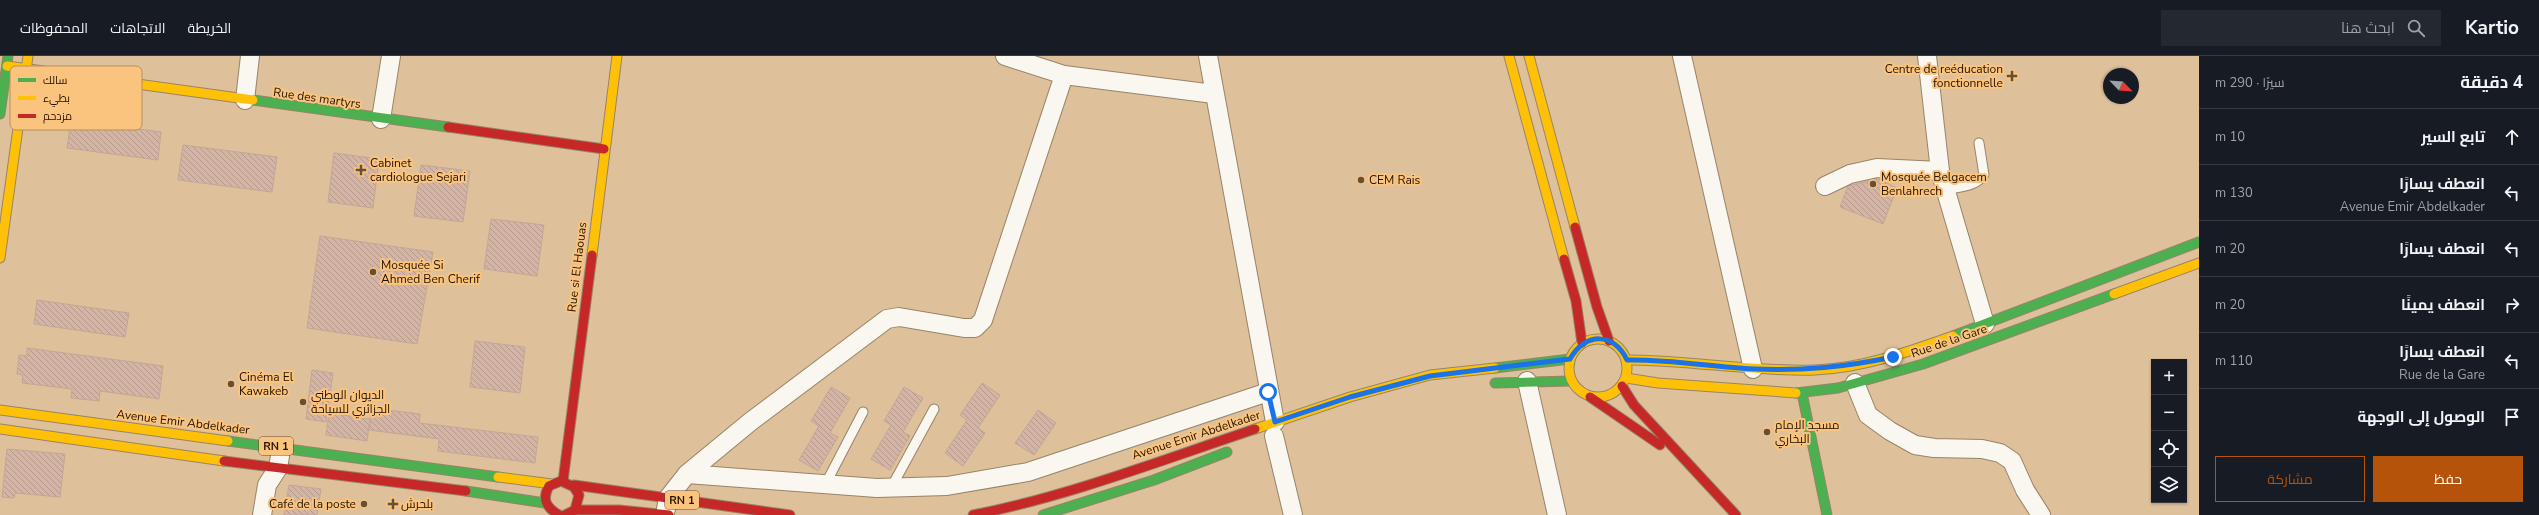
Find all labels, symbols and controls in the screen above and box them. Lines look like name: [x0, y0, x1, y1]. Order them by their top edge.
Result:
search box: [2161, 10, 2441, 46]
text: Kartio: [2465, 15, 2519, 41]
icon: search: [2405, 17, 2427, 39]
text: ابحث هنا: [2341, 18, 2395, 38]
text: المحفوظات: [20, 19, 88, 38]
text: الاتجاهات: [110, 19, 166, 38]
text: الخريطة: [188, 19, 231, 38]
place label: Centre de reéducation fonctionnelle: [1885, 61, 2003, 91]
legend: [10, 66, 142, 130]
north arrow: [2103, 68, 2139, 104]
marker: Centre de reéducation fonctionnelle: [2006, 70, 2018, 82]
text: 4 دقيقة: [2460, 71, 2523, 94]
text: سالك: [43, 73, 67, 88]
text: سيرًا · 290 m: [2215, 74, 2285, 92]
street label: Rue des martyrs: [272, 84, 362, 112]
text: بطيء: [43, 91, 70, 107]
text: مزدحم: [43, 109, 72, 124]
icon: ahead: [2501, 126, 2523, 148]
text: تابع السير: [2421, 127, 2485, 147]
text: 10 m: [2215, 128, 2245, 146]
place label: Cabinet cardiologue Sejari: [370, 155, 466, 185]
marker: Cabinet cardiologue Sejari: [355, 164, 367, 176]
place label: Mosquée Belgacem Benlahrech: [1881, 169, 1987, 199]
place label: CEM Rais: [1369, 172, 1421, 188]
text: انعطف يسارًا: [2399, 174, 2485, 194]
marker: CEM Rais: [1356, 175, 1366, 185]
marker: Mosquée Belgacem Benlahrech: [1868, 179, 1878, 189]
icon: left: [2501, 182, 2523, 204]
text: 130 m: [2215, 184, 2253, 202]
text: Avenue Emir Abdelkader: [2340, 198, 2485, 216]
street label: Rue si El Haouas: [564, 221, 590, 313]
icon: left: [2501, 238, 2523, 260]
text: انعطف يسارًا: [2399, 239, 2485, 259]
text: 20 m: [2215, 240, 2245, 258]
place label: Mosquée Si Ahmed Ben Cherif: [381, 257, 481, 287]
marker: Mosquée Si Ahmed Ben Cherif: [368, 267, 378, 277]
icon: right: [2501, 294, 2523, 316]
text: انعطف يمينًا: [2401, 295, 2485, 315]
text: 20 m: [2215, 296, 2245, 314]
street label: Rue de la Gare: [1909, 321, 1989, 361]
text: انعطف يسارًا: [2399, 342, 2485, 362]
route end: [1884, 348, 1902, 366]
icon: left: [2501, 350, 2523, 372]
text: 110 m: [2215, 352, 2253, 370]
map controls: [2151, 359, 2187, 503]
button: +: [2151, 359, 2187, 395]
text: Rue de la Gare: [2399, 366, 2485, 384]
place label: Cinéma El Kawakeb: [239, 369, 294, 399]
marker: Cinéma El Kawakeb: [226, 379, 236, 389]
route start: [1259, 383, 1277, 401]
place label: الديوان الوطني الجزائري للسياحة: [311, 387, 390, 419]
button: −: [2151, 395, 2187, 431]
marker: الديوان الوطني الجزائري للسياحة: [298, 397, 308, 407]
street label: Avenue Emir Abdelkader: [116, 406, 251, 438]
street label: Avenue Emir Abdelkader: [1130, 406, 1263, 463]
icon: arrive: [2501, 406, 2523, 428]
text: الوصول إلى الوجهة: [2357, 407, 2485, 427]
place label: مسجد الإمام البخاري: [1775, 417, 1839, 449]
marker: مسجد الإمام البخاري: [1762, 427, 1772, 437]
button: locate: [2151, 431, 2187, 467]
road number: RN 1: [259, 437, 293, 455]
button: مشاركة: [2215, 456, 2365, 502]
button: حفظ: [2373, 456, 2523, 502]
button: layers: [2151, 467, 2187, 503]
road number: RN 1: [665, 491, 699, 509]
place label: Café de la poste: [269, 496, 356, 512]
place label: بلحرش: [401, 496, 433, 512]
marker: Café de la poste: [359, 499, 369, 509]
marker: بلحرش: [388, 499, 398, 509]

